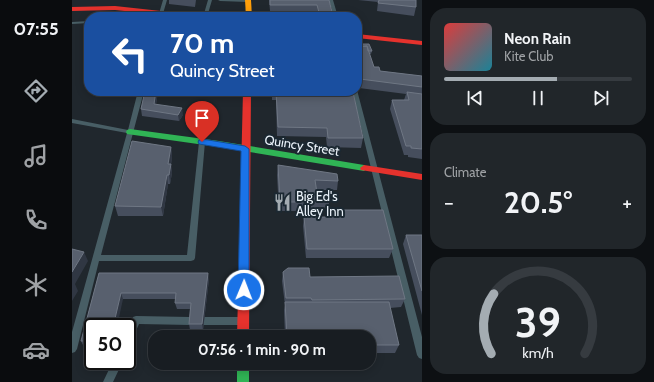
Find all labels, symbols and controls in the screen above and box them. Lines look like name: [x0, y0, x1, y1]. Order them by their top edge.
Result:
text: 07:55: [13, 18, 59, 40]
text: 70 m: [170, 26, 234, 60]
icon: left: [104, 28, 156, 80]
text: Neon Rain: [504, 30, 571, 48]
text: Kite Club: [504, 48, 553, 64]
text: Quincy Street: [170, 60, 275, 82]
icon: directions: [22, 77, 50, 105]
icon: previous: [464, 87, 486, 109]
icon: pause: [527, 87, 549, 109]
icon: next: [590, 87, 612, 109]
pin: [185, 101, 219, 142]
icon: arrive: [191, 107, 213, 129]
street label: Quincy Street: [263, 131, 341, 159]
icon: music: [22, 142, 50, 170]
text: Climate: [444, 164, 486, 180]
text: 20.5°: [504, 184, 572, 221]
place label: Big Ed's Alley Inn: [296, 188, 344, 219]
text: −: [444, 189, 454, 216]
text: +: [622, 189, 632, 216]
restaurant icon: Big Ed's Alley Inn: [273, 193, 293, 213]
icon: phone: [22, 206, 50, 234]
position arrow: [223, 269, 265, 311]
icon: climate: [22, 271, 50, 299]
text: 39: [515, 296, 561, 346]
speed limit sign: 50: [84, 318, 136, 370]
icon: car: [22, 336, 50, 364]
text: 07:56 · 1 min · 90 m: [198, 341, 326, 359]
text: km/h: [522, 343, 554, 361]

